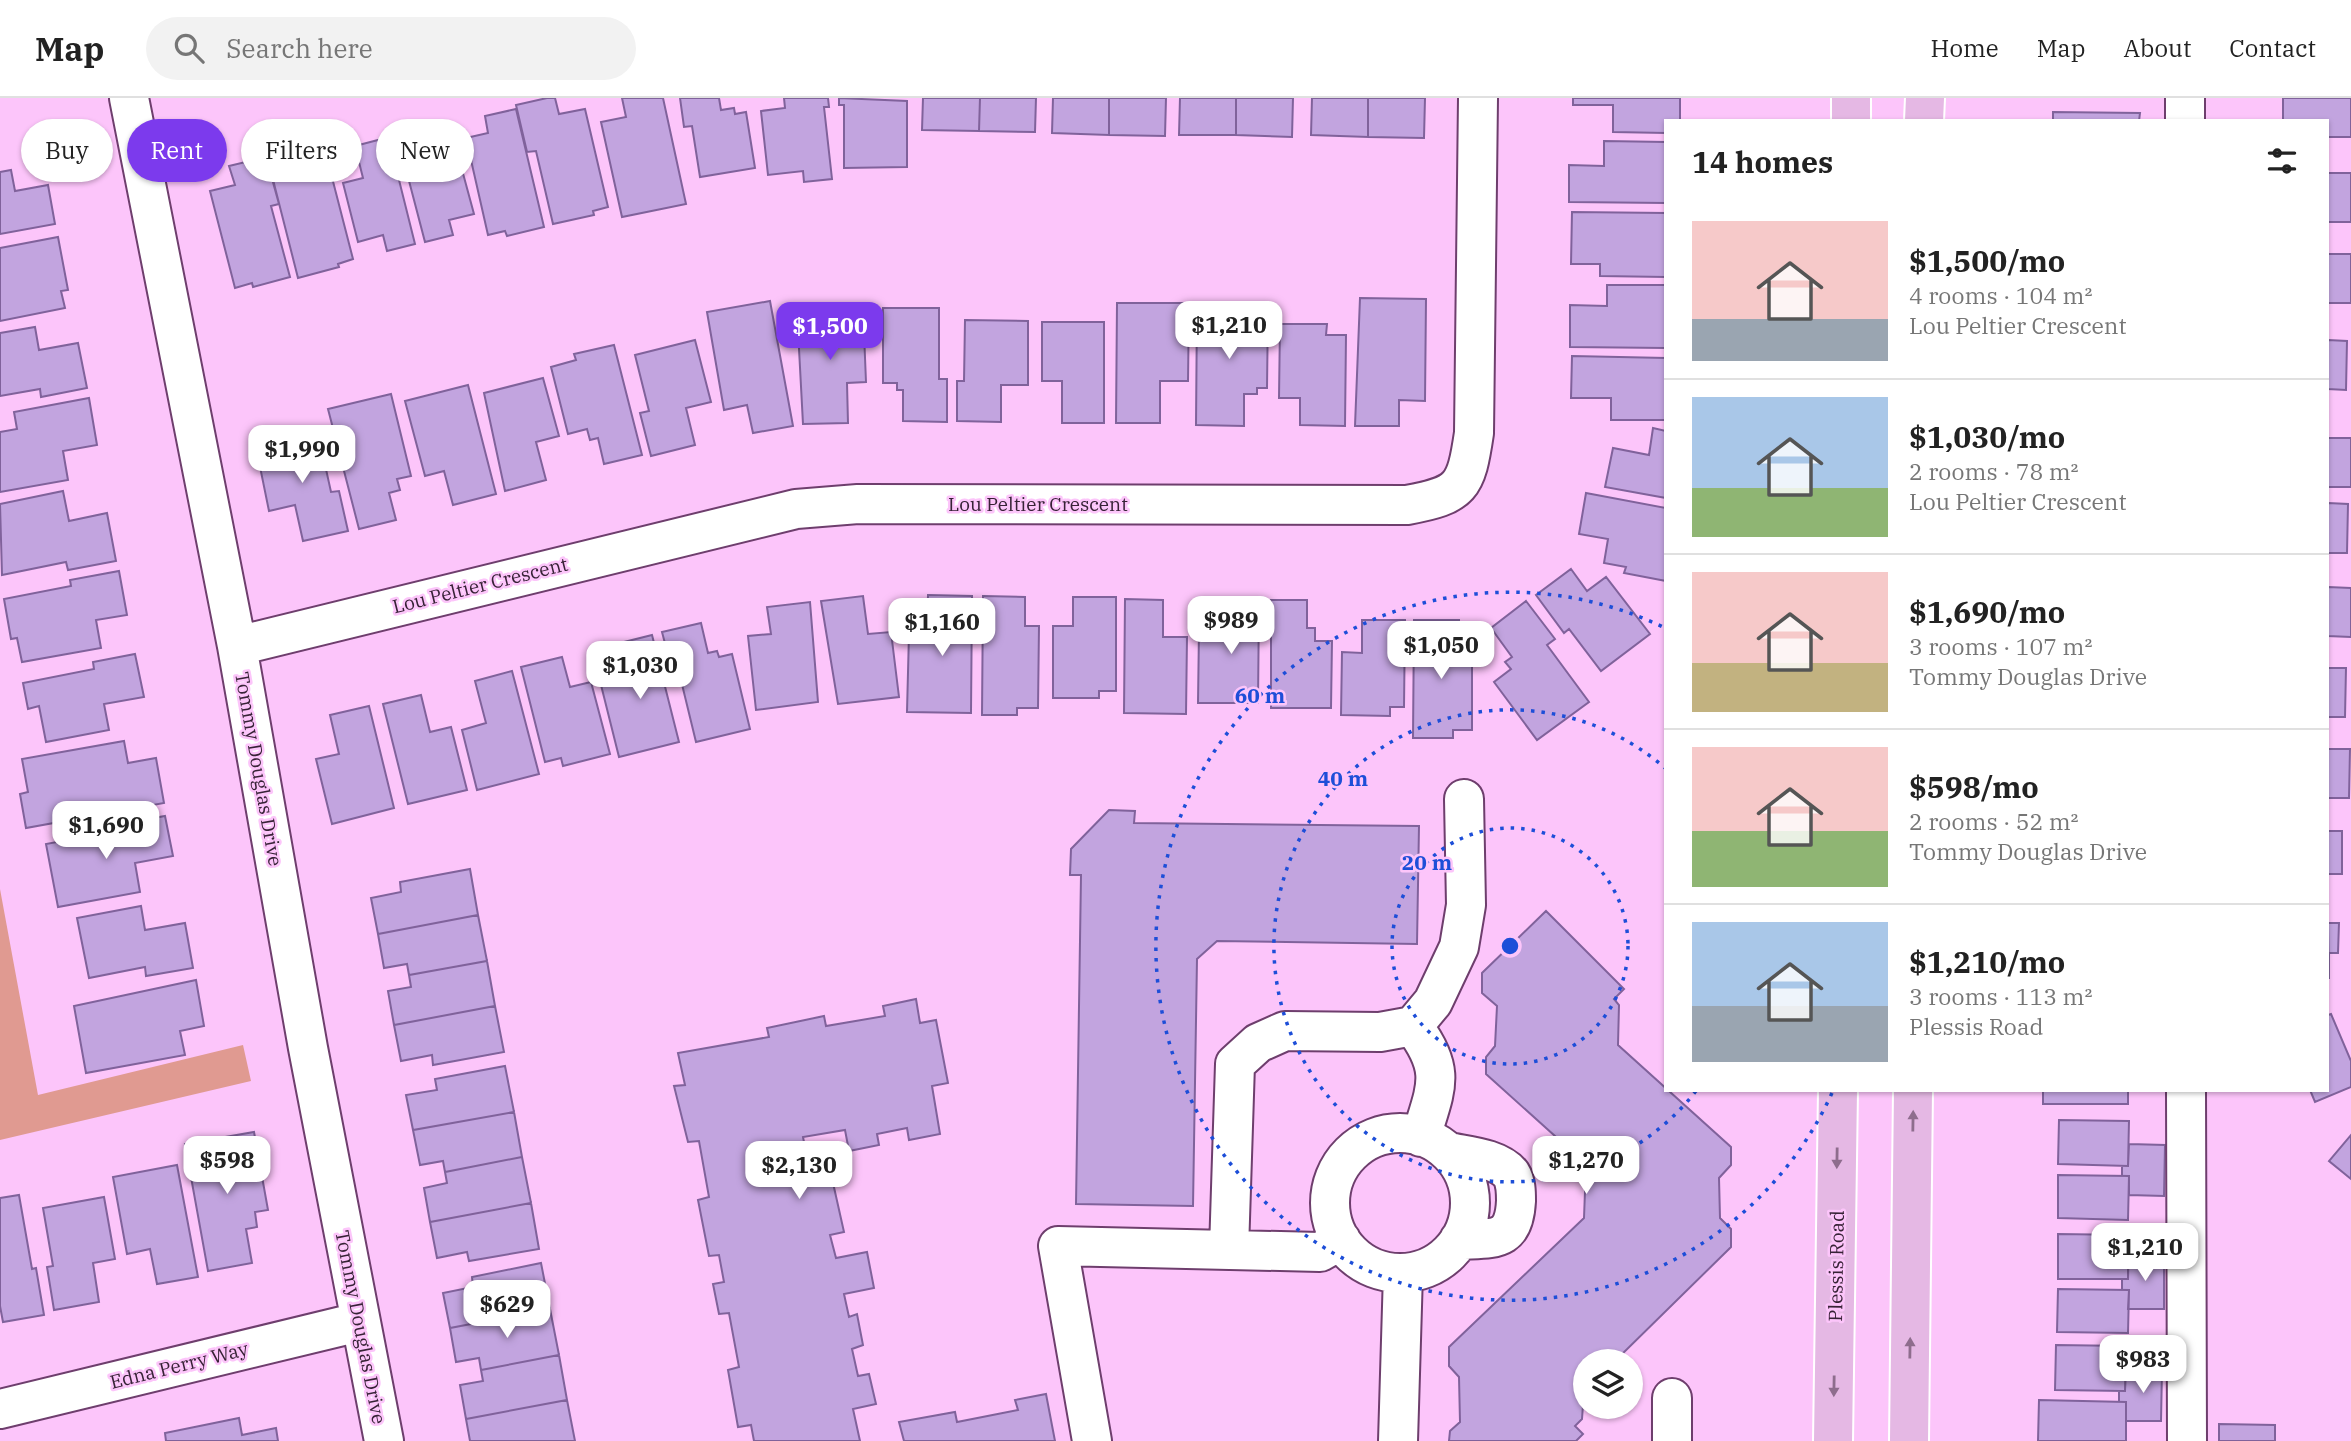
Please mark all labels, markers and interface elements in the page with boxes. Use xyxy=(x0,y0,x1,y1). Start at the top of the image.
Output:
search box xyxy=(146,17,636,80)
text: Map xyxy=(35,27,104,70)
icon: search xyxy=(170,29,208,67)
text: Search here xyxy=(226,31,373,65)
text: Home xyxy=(1931,32,1999,64)
text: Map xyxy=(2037,32,2085,64)
text: About xyxy=(2123,32,2191,64)
text: Contact xyxy=(2229,32,2316,64)
chip: Buy xyxy=(21,119,113,182)
chip: Rent xyxy=(127,119,227,182)
chip: Filters xyxy=(241,119,362,182)
chip: New xyxy=(376,119,474,182)
text: 14 homes xyxy=(1692,142,1833,181)
icon: filters xyxy=(2263,142,2301,180)
text: $1,500/mo xyxy=(1909,241,2065,280)
icon: home xyxy=(1748,249,1832,333)
text: 4 rooms · 104 m² xyxy=(1909,280,2092,310)
pin: $1,500 xyxy=(773,302,887,362)
pin: $1,210 xyxy=(1172,302,1286,361)
text: $1,210 xyxy=(1191,309,1267,339)
text: $1,500 xyxy=(792,310,868,340)
text: Lou Peltier Crescent xyxy=(1909,310,2127,340)
text: $1,030/mo xyxy=(1909,417,2065,456)
icon: home xyxy=(1748,425,1832,509)
pin: $1,990 xyxy=(245,426,359,485)
text: $1,990 xyxy=(264,433,340,463)
text: 2 rooms · 78 m² xyxy=(1909,456,2079,486)
text: Lou Peltier Crescent xyxy=(1909,486,2127,516)
street label: Lou Peltier Crescent xyxy=(948,492,1128,516)
street label: Lou Peltier Crescent xyxy=(390,552,570,618)
text: $1,690/mo xyxy=(1909,592,2065,631)
pin: $989 xyxy=(1190,596,1272,656)
pin: $1,160 xyxy=(885,598,999,658)
icon: home xyxy=(1748,600,1832,684)
text: $989 xyxy=(1203,604,1259,634)
text: $1,160 xyxy=(904,606,980,636)
pin: $1,050 xyxy=(1384,622,1498,681)
text: $1,050 xyxy=(1403,629,1479,659)
text: 3 rooms · 107 m² xyxy=(1909,631,2092,661)
pin: $1,030 xyxy=(583,642,697,701)
text: $1,030 xyxy=(602,649,678,679)
text: Tommy Douglas Drive xyxy=(1909,661,2147,691)
street label: Tommy Douglas Drive xyxy=(230,670,288,868)
text: 60 m xyxy=(1235,681,1285,709)
text: 40 m xyxy=(1318,764,1368,792)
text: $598/mo xyxy=(1909,767,2039,806)
icon: home xyxy=(1748,775,1832,859)
pin: $1,690 xyxy=(49,802,163,861)
text: 2 rooms · 52 m² xyxy=(1909,806,2079,836)
text: $1,690 xyxy=(68,809,144,839)
text: Tommy Douglas Drive xyxy=(1909,836,2147,866)
text: 20 m xyxy=(1402,848,1452,876)
centre of rings xyxy=(1498,934,1522,958)
text: $1,210/mo xyxy=(1909,942,2065,981)
icon: home xyxy=(1748,950,1832,1034)
text: 3 rooms · 113 m² xyxy=(1909,981,2092,1011)
text: Plessis Road xyxy=(1909,1011,2044,1041)
one-way arrow xyxy=(1907,1110,1919,1132)
pin: $598 xyxy=(186,1136,268,1196)
pin: $1,270 xyxy=(1529,1136,1643,1196)
pin: $2,130 xyxy=(742,1142,856,1201)
text: $598 xyxy=(199,1144,255,1174)
text: $1,270 xyxy=(1548,1144,1624,1174)
one-way arrow xyxy=(1831,1148,1843,1170)
text: $2,130 xyxy=(761,1149,837,1179)
street label: Plessis Road xyxy=(1823,1210,1849,1322)
pin: $1,210 xyxy=(2088,1224,2202,1283)
street label: Tommy Douglas Drive xyxy=(330,1228,392,1426)
text: $1,210 xyxy=(2107,1231,2183,1261)
pin: $629 xyxy=(466,1280,548,1340)
text: $629 xyxy=(479,1288,535,1318)
street label: Edna Perry Way xyxy=(107,1336,251,1394)
pin: $983 xyxy=(2102,1336,2184,1395)
one-way arrow xyxy=(1905,1337,1916,1359)
text: $983 xyxy=(2115,1343,2171,1373)
map controls xyxy=(1573,1349,1643,1419)
button: layers xyxy=(1573,1349,1643,1419)
one-way arrow xyxy=(1828,1375,1840,1397)

